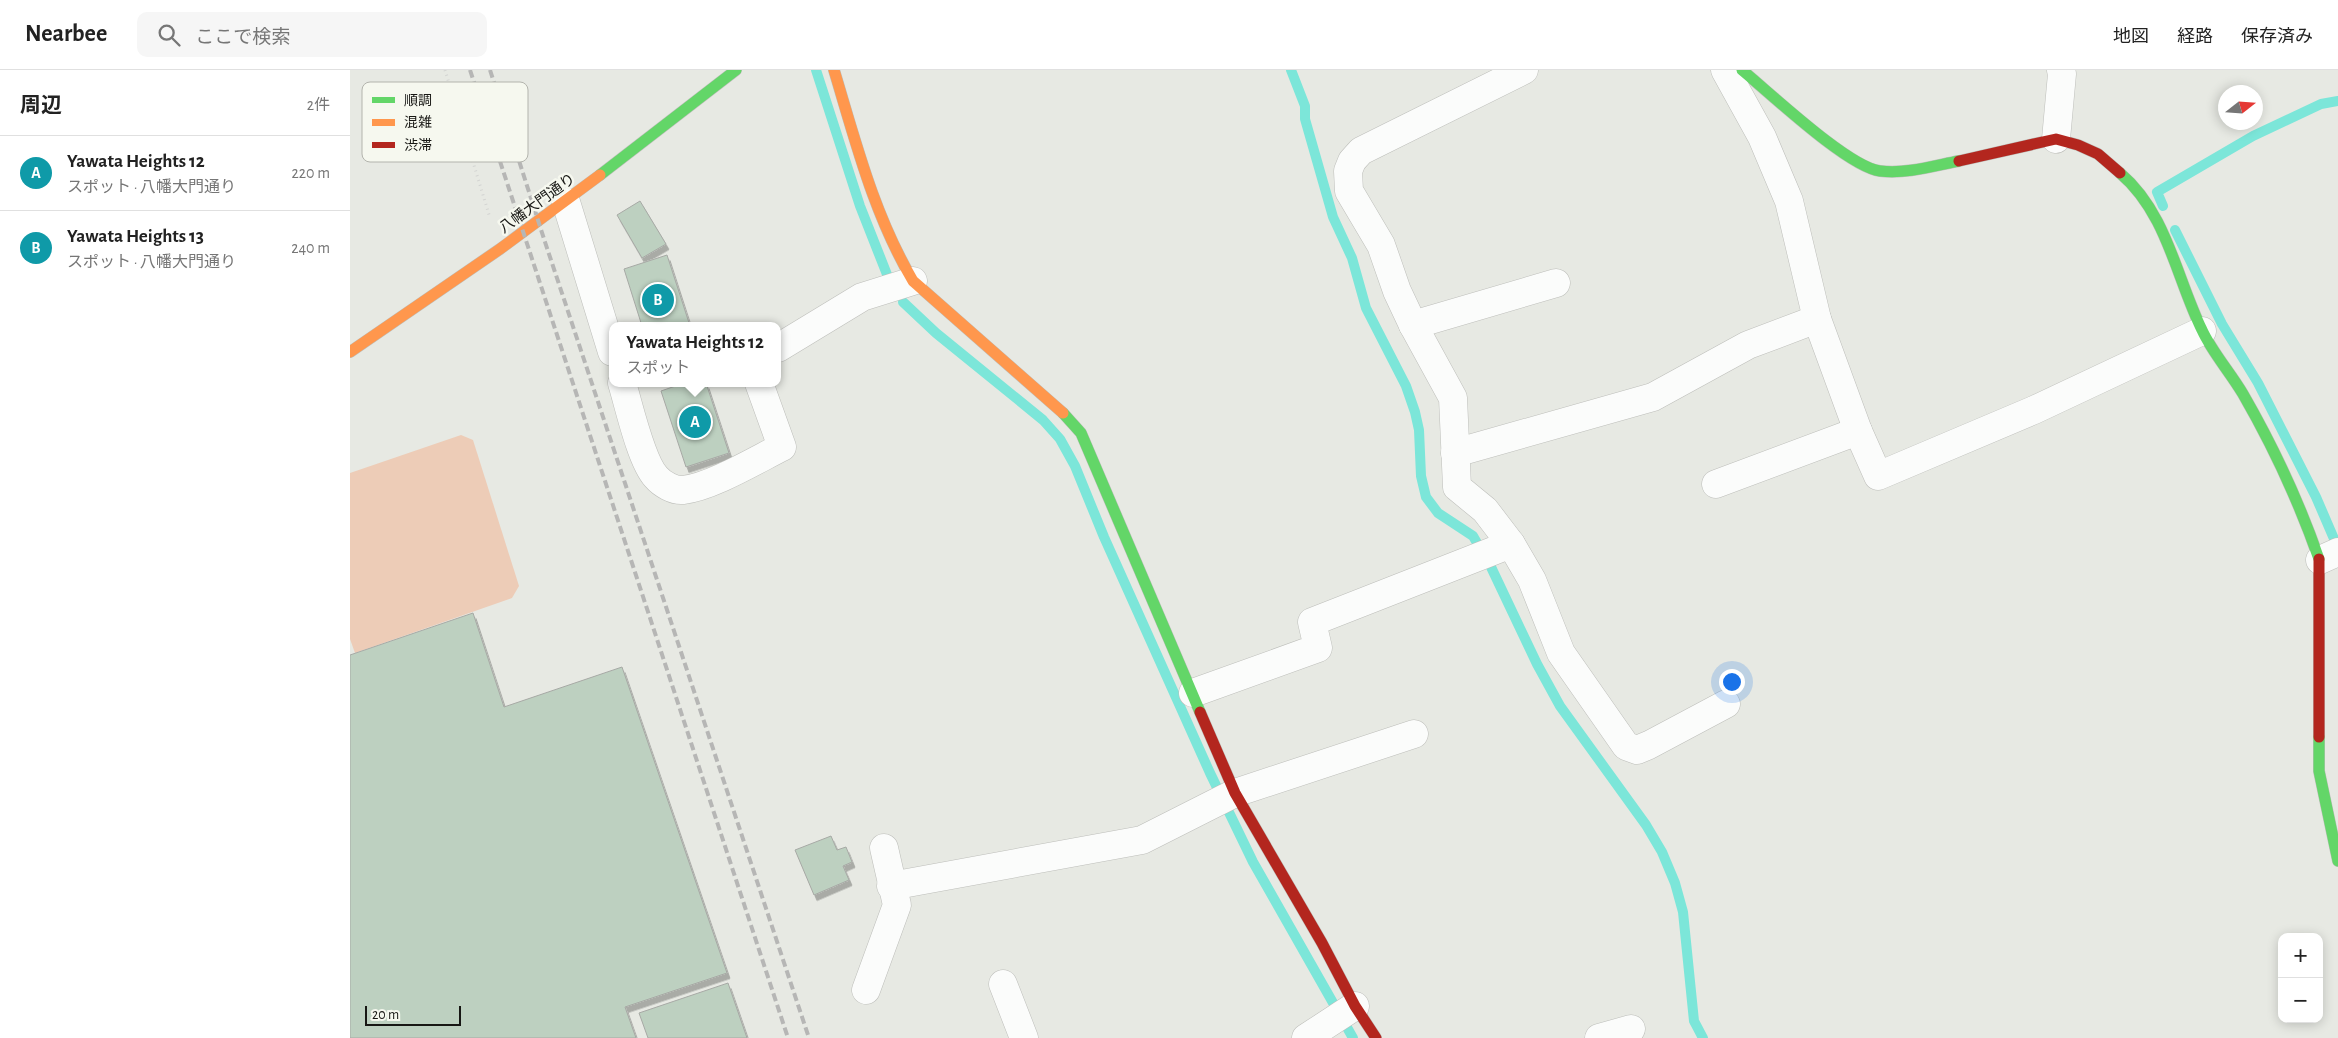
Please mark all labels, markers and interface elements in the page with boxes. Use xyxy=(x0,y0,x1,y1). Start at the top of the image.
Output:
search box xyxy=(137,12,487,57)
icon: search xyxy=(155,21,183,49)
text: Nearbee xyxy=(25,22,107,46)
text: ここで検索 xyxy=(195,28,290,47)
text: 地図 xyxy=(2113,28,2149,46)
text: 経路 xyxy=(2177,28,2213,46)
text: 保存済み xyxy=(2241,28,2313,46)
legend xyxy=(362,82,528,162)
north arrow xyxy=(2218,85,2263,130)
text: 順調 xyxy=(404,94,432,108)
text: 周辺 xyxy=(20,95,62,116)
text: 2件 xyxy=(307,97,330,113)
text: 混雑 xyxy=(404,114,432,130)
text: 渋滞 xyxy=(404,138,432,153)
text: Yawata Heights 12 xyxy=(67,152,205,171)
text: A xyxy=(31,165,41,181)
text: 220 m xyxy=(292,165,330,181)
street label: 八幡大門通り xyxy=(496,170,578,236)
text: スポット · 八幡大門通り xyxy=(67,179,236,195)
text: Yawata Heights 13 xyxy=(67,227,204,246)
text: B xyxy=(31,240,41,256)
text: 240 m xyxy=(291,240,330,256)
text: スポット · 八幡大門通り xyxy=(67,254,236,270)
pin: B xyxy=(642,281,674,319)
popup xyxy=(609,322,781,387)
text: Yawata Heights 12 xyxy=(626,333,764,352)
text: スポット xyxy=(626,360,690,376)
pin: A xyxy=(679,403,711,441)
your location xyxy=(1719,669,1745,695)
map controls xyxy=(2278,933,2323,1023)
button: + xyxy=(2278,933,2323,978)
button: − xyxy=(2278,978,2323,1023)
scale bar xyxy=(365,1003,461,1026)
text: 20 m xyxy=(372,1008,399,1022)

